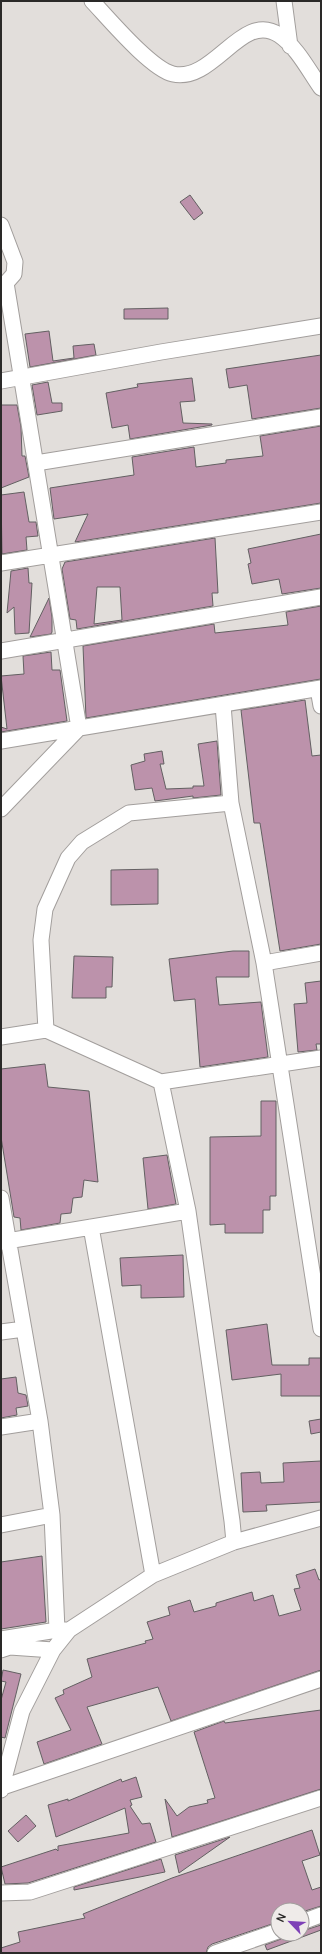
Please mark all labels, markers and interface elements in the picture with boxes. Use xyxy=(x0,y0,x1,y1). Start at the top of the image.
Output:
north arrow xyxy=(270,1902,310,1942)
text: N xyxy=(272,1911,289,1924)

